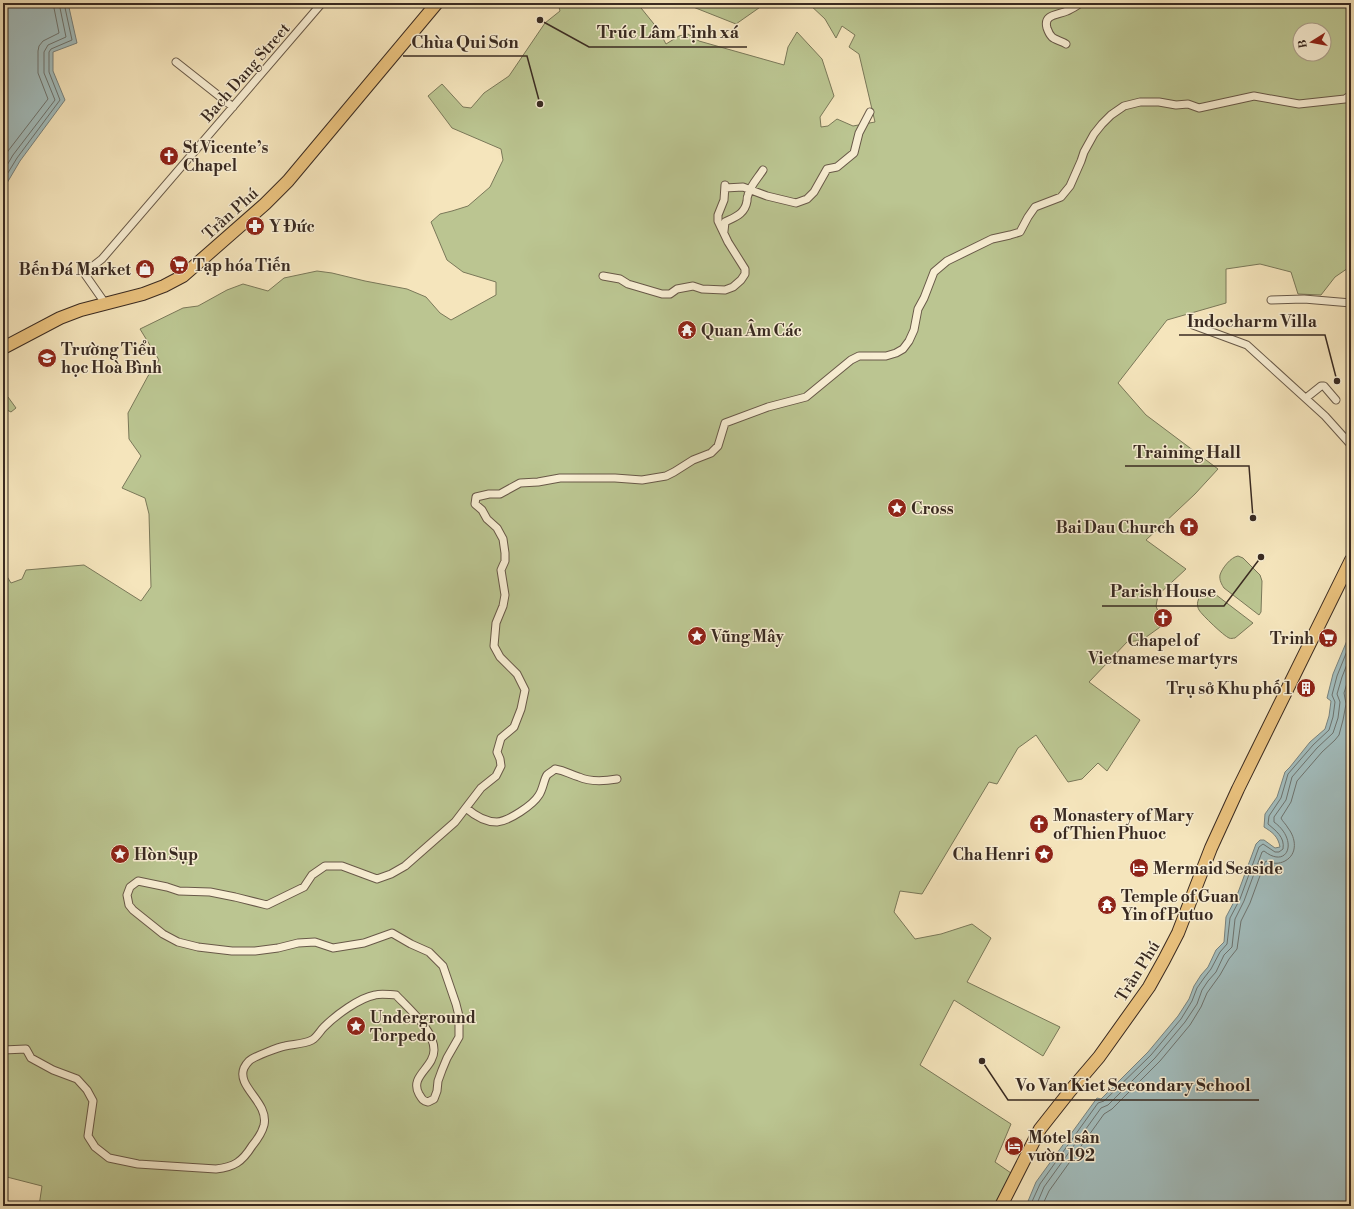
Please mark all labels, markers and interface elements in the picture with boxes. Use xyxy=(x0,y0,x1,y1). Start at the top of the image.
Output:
callout: Trúc Lâm Tịnh xá xyxy=(589,18,747,47)
street label: Bach Dang Street xyxy=(196,19,295,127)
text: Trúc Lâm Tịnh xá xyxy=(597,22,740,44)
north arrow xyxy=(1292,22,1332,62)
callout: Chùa Qui Sơn xyxy=(403,27,527,56)
text: Chùa Qui Sơn xyxy=(411,32,519,54)
text: B xyxy=(1296,38,1311,49)
place label: St Vicente’s Chapel xyxy=(183,138,269,176)
church icon: St Vicente’s Chapel xyxy=(158,145,180,167)
street label: Trần Phú xyxy=(199,184,263,244)
pharmacy icon: Y Đức xyxy=(244,215,266,237)
place label: Y Đức xyxy=(269,217,315,237)
supermarket icon: Tạp hóa Tiến xyxy=(168,254,190,276)
place label: Tạp hóa Tiến xyxy=(193,256,291,276)
shop icon: Bến Đá Market xyxy=(134,258,156,280)
place label: Bến Đá Market xyxy=(19,260,131,280)
callout: Indocharm Villa xyxy=(1179,306,1325,335)
text: Indocharm Villa xyxy=(1187,311,1318,333)
temple icon: Quan Âm Các xyxy=(676,319,698,341)
place label: Quan Âm Các xyxy=(701,319,802,341)
place label: Trường Tiểu học Hoà Bình xyxy=(61,340,162,378)
school or university icon: Trường Tiểu học Hoà Bình xyxy=(36,347,58,369)
callout: Training Hall xyxy=(1125,437,1249,466)
text: Training Hall xyxy=(1133,442,1241,464)
place icon: Cross xyxy=(886,497,908,519)
place label: Cross xyxy=(911,499,954,519)
church icon: Bai Dau Church xyxy=(1178,516,1200,538)
place label: Bai Dau Church xyxy=(1056,518,1175,538)
callout: Parish House xyxy=(1102,577,1224,606)
text: Parish House xyxy=(1110,581,1216,603)
church icon: Chapel of Vietnamese martyrs xyxy=(1152,607,1174,629)
place icon: Vũng Mây xyxy=(686,625,708,647)
place label: Vũng Mây xyxy=(710,627,785,647)
supermarket icon: Trinh xyxy=(1317,627,1339,649)
place label: Trinh xyxy=(1270,629,1314,649)
place label: Chapel of Vietnamese martyrs xyxy=(1087,631,1238,669)
building icon: Trụ sở Khu phố 1 xyxy=(1295,677,1317,699)
place label: Trụ sở Khu phố 1 xyxy=(1167,679,1292,699)
place label: Monastery of Mary of Thien Phuoc xyxy=(1053,806,1195,844)
church icon: Monastery of Mary of Thien Phuoc xyxy=(1028,813,1050,835)
place icon: Hòn Sụp xyxy=(109,843,131,865)
place icon: Cha Henri xyxy=(1033,843,1055,865)
place label: Hòn Sụp xyxy=(134,845,198,865)
place label: Cha Henri xyxy=(952,845,1030,865)
hotel icon: Mermaid Seaside xyxy=(1128,857,1150,879)
place label: Mermaid Seaside xyxy=(1153,859,1283,879)
place label: Temple of Guan Yin of Putuo xyxy=(1121,887,1239,925)
temple icon: Temple of Guan Yin of Putuo xyxy=(1096,894,1118,916)
street label: Trần Phú xyxy=(1111,937,1164,1006)
place label: Underground Torpedo xyxy=(370,1008,476,1046)
place icon: Underground Torpedo xyxy=(345,1015,367,1037)
callout: Vo Van Kiet Secondary School xyxy=(1008,1071,1259,1100)
text: Vo Van Kiet Secondary School xyxy=(1014,1075,1251,1097)
place label: Motel sân vườn 192 xyxy=(1027,1128,1100,1166)
hotel icon: Motel sân vườn 192 xyxy=(1003,1135,1025,1157)

